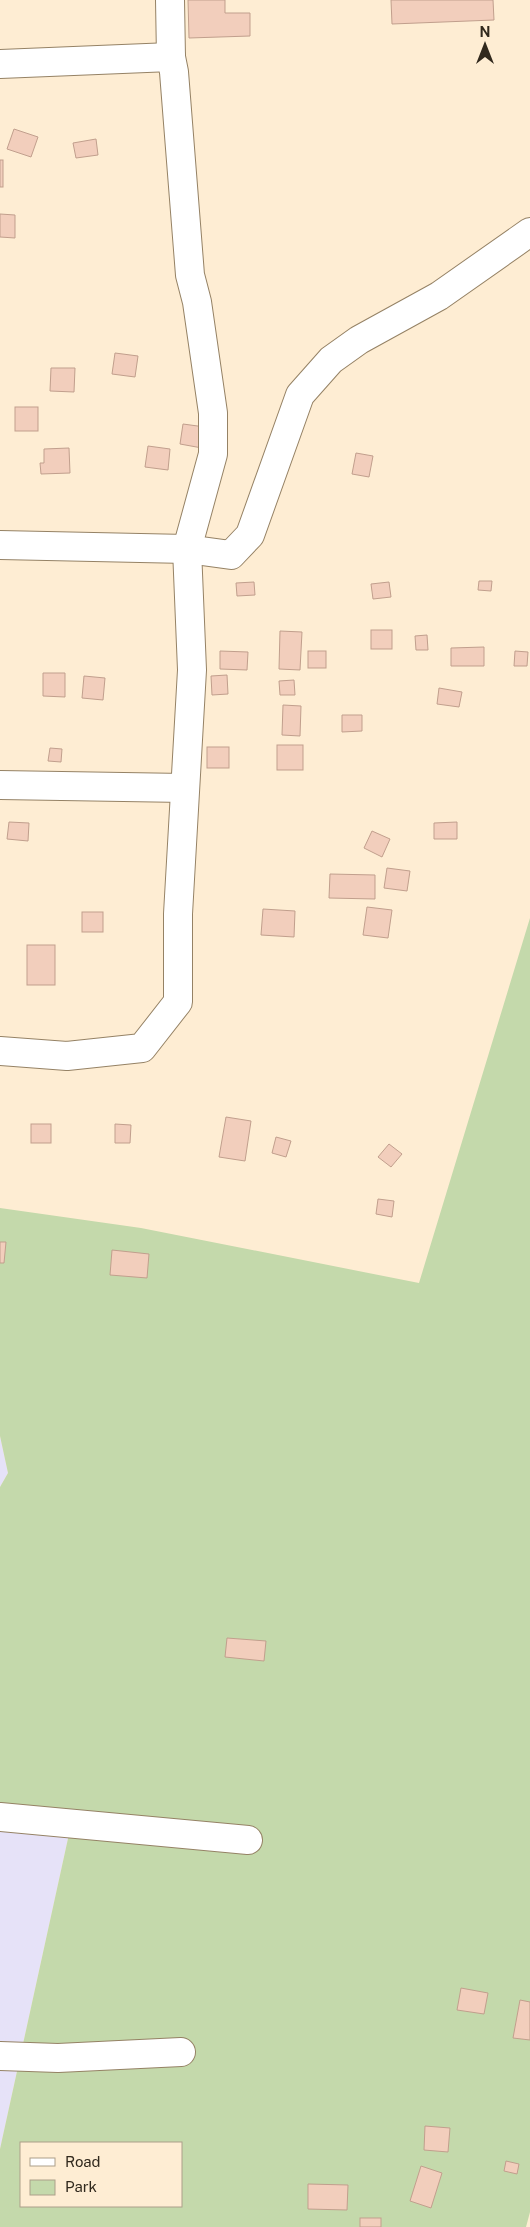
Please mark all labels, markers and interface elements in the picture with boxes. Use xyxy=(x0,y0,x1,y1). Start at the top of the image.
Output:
north arrow xyxy=(460,20,510,70)
text: N xyxy=(480,24,490,40)
legend xyxy=(20,2142,182,2207)
text: Road xyxy=(65,2153,101,2170)
text: Park xyxy=(65,2178,97,2195)

